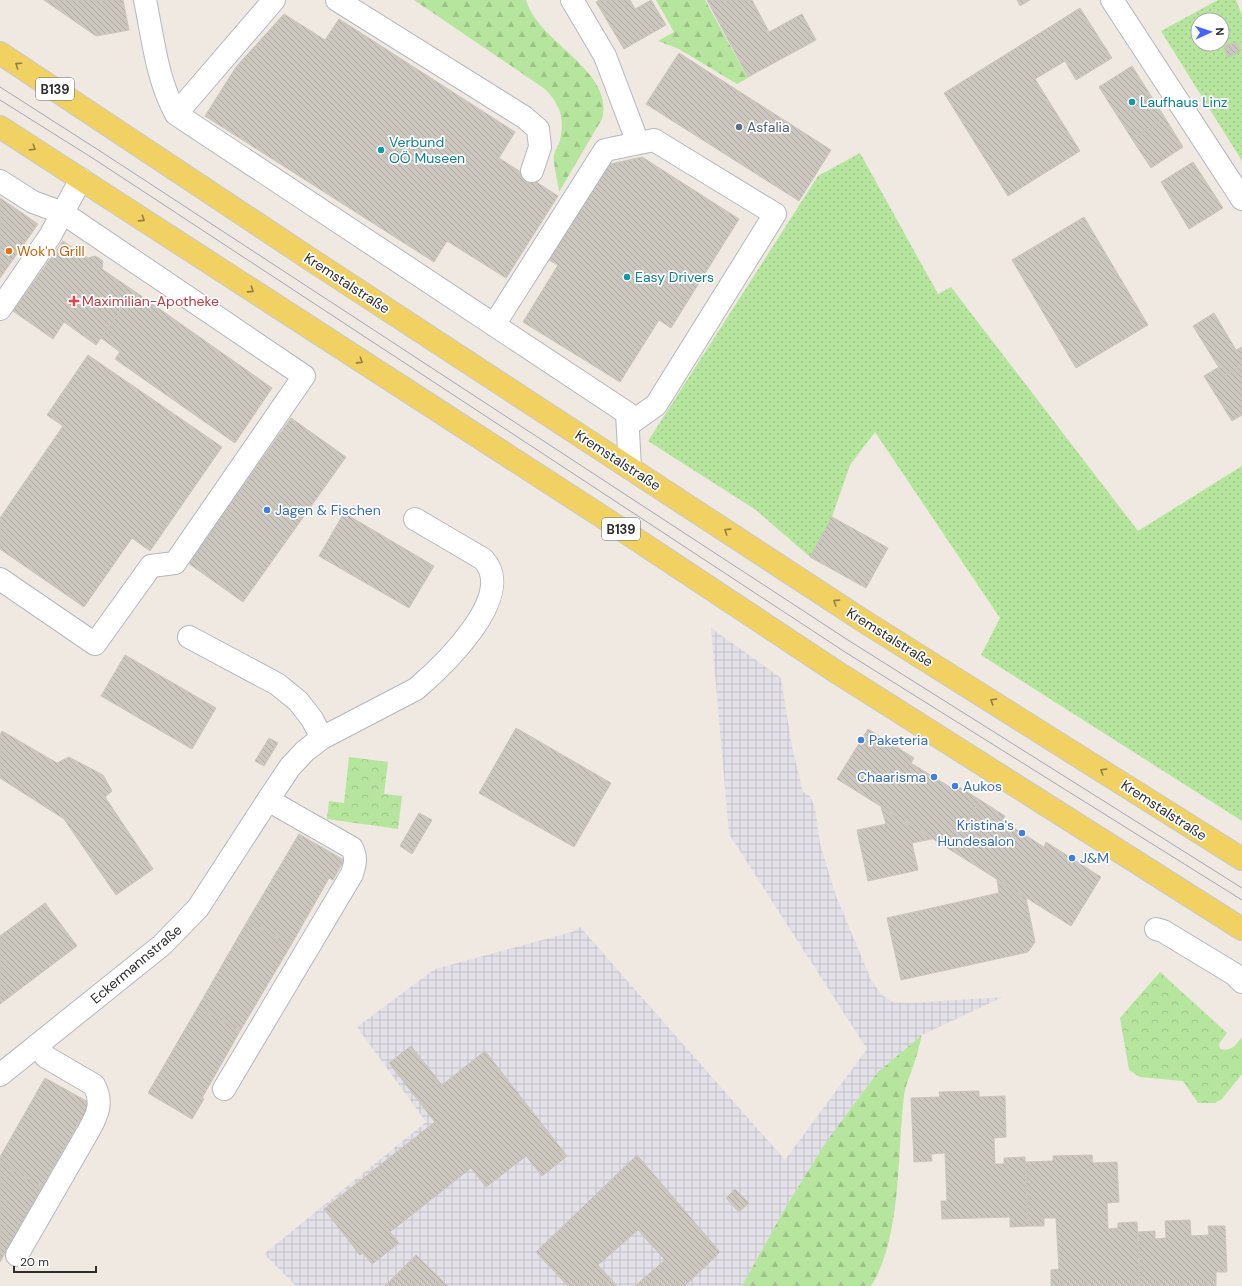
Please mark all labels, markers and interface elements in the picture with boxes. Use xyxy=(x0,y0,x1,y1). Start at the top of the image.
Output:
north arrow xyxy=(1190,12,1230,52)
text: N xyxy=(1213,27,1227,36)
one-way arrow xyxy=(15,62,22,70)
road number: B139 xyxy=(36,78,74,100)
place label: Laufhaus Linz xyxy=(1140,93,1227,111)
marker: Laufhaus Linz xyxy=(1127,97,1137,107)
place label: Asfalia xyxy=(747,118,790,136)
marker: Asfalia xyxy=(734,122,744,132)
place label: Verbund OÖ Museen xyxy=(389,133,465,167)
one-way arrow xyxy=(29,143,36,151)
marker: Verbund OÖ Museen xyxy=(376,145,386,155)
one-way arrow xyxy=(138,214,145,221)
place label: Wok'n Grill xyxy=(17,242,85,260)
marker: Wok'n Grill xyxy=(4,246,14,256)
street label: Kremstalstraße xyxy=(301,249,393,317)
place label: Easy Drivers xyxy=(635,268,714,286)
marker: Easy Drivers xyxy=(622,272,632,282)
one-way arrow xyxy=(247,285,254,293)
place label: Maximilian-Apotheke xyxy=(82,292,219,310)
marker: Maximilian-Apotheke xyxy=(69,296,79,306)
one-way arrow xyxy=(356,356,363,363)
street label: Kremstalstraße xyxy=(572,426,664,494)
place label: Jagen & Fischen xyxy=(275,501,381,519)
marker: Jagen & Fischen xyxy=(262,505,272,515)
road number: B139 xyxy=(602,518,640,540)
one-way arrow xyxy=(724,528,731,536)
one-way arrow xyxy=(833,600,840,607)
street label: Kremstalstraße xyxy=(843,603,937,671)
one-way arrow xyxy=(990,699,997,706)
place label: Paketeria xyxy=(869,731,928,749)
marker: Paketeria xyxy=(856,735,866,745)
place label: Chaarisma xyxy=(857,768,926,786)
one-way arrow xyxy=(1100,768,1107,775)
marker: Chaarisma xyxy=(929,772,939,782)
street label: Kremstalstraße xyxy=(1118,776,1210,844)
place label: Aukos xyxy=(963,777,1002,795)
marker: Aukos xyxy=(950,781,960,791)
place label: Kristina's Hundesalon xyxy=(938,816,1014,850)
marker: Kristina's Hundesalon xyxy=(1017,828,1027,838)
place label: J&M xyxy=(1080,849,1109,867)
marker: J&M xyxy=(1067,853,1077,863)
street label: Eckermannstraße xyxy=(87,921,185,1007)
scale bar xyxy=(14,1248,96,1274)
text: 20 m xyxy=(20,1254,49,1270)

